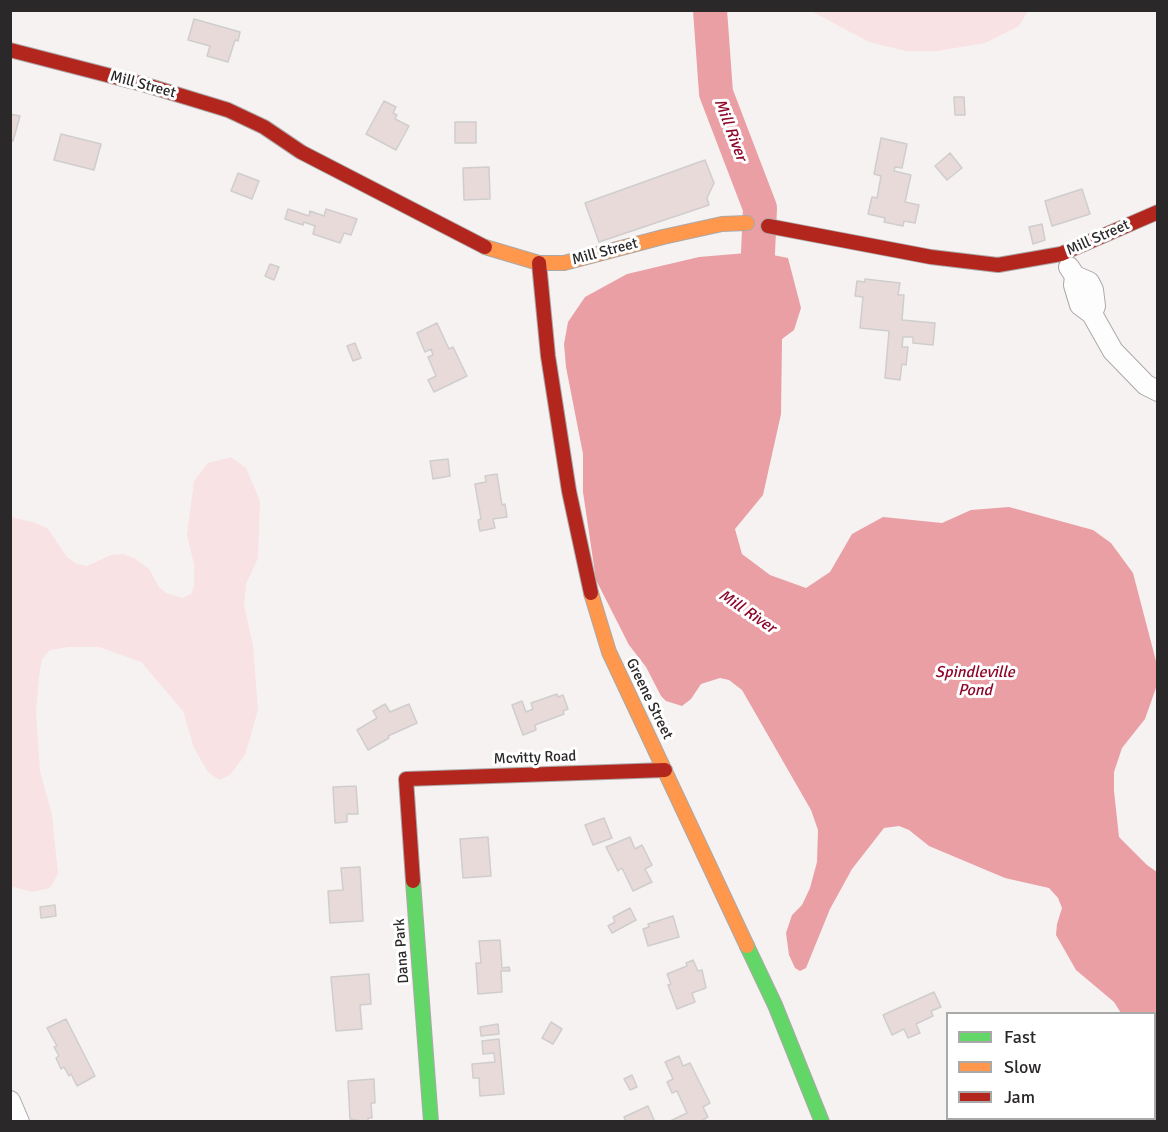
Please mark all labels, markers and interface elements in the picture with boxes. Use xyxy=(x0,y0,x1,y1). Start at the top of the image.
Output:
street label: Mill Street xyxy=(108,68,178,102)
water label: Mill River xyxy=(709,96,751,164)
street label: Mill Street xyxy=(1064,216,1132,260)
street label: Mill Street xyxy=(570,235,640,269)
water label: Mill River xyxy=(715,586,779,638)
street label: Greene Street xyxy=(622,656,676,742)
water label: Spindleville Pond xyxy=(935,663,1015,701)
street label: Mcvitty Road xyxy=(493,748,577,768)
street label: Dana Park xyxy=(391,918,413,984)
legend xyxy=(946,1012,1156,1120)
text: Fast xyxy=(1004,1026,1036,1048)
text: Slow xyxy=(1004,1056,1041,1078)
text: Jam xyxy=(1004,1086,1035,1108)

